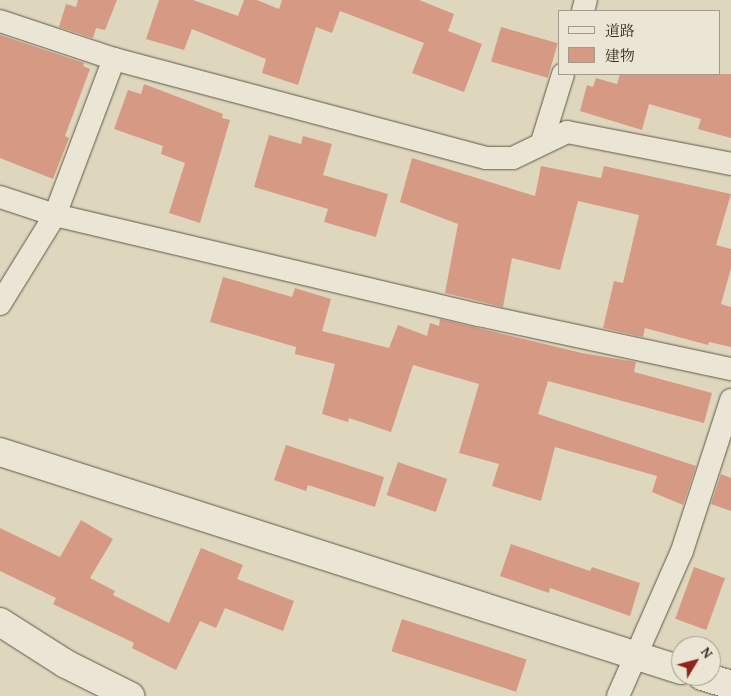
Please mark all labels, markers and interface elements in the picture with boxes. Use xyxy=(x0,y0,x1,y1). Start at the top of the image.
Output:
legend xyxy=(558,10,721,75)
text: 道路 xyxy=(605,20,635,41)
text: 建物 xyxy=(605,45,635,66)
north arrow xyxy=(671,636,721,686)
text: N xyxy=(696,643,718,662)

